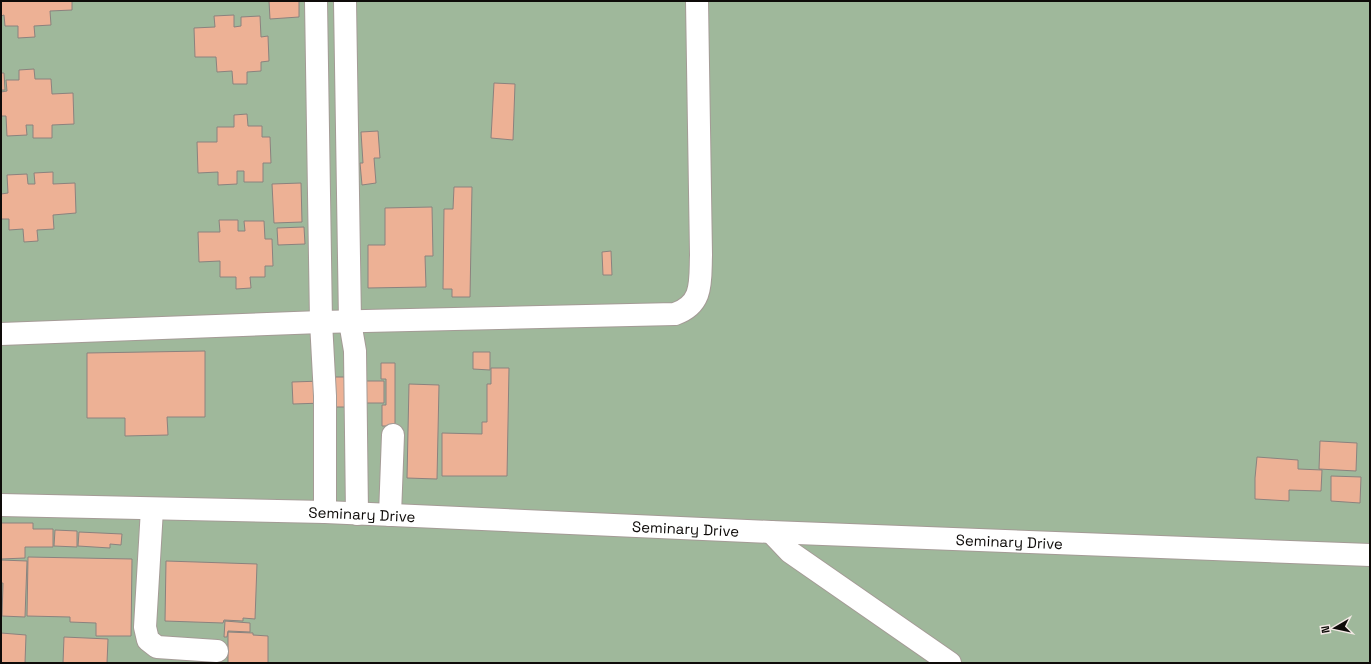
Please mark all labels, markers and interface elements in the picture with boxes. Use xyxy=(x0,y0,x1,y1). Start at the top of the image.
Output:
street label: Seminary Drive xyxy=(308,502,416,526)
street label: Seminary Drive xyxy=(632,516,740,540)
street label: Seminary Drive xyxy=(955,530,1063,553)
north arrow xyxy=(1315,608,1355,648)
text: N xyxy=(1318,625,1333,634)

